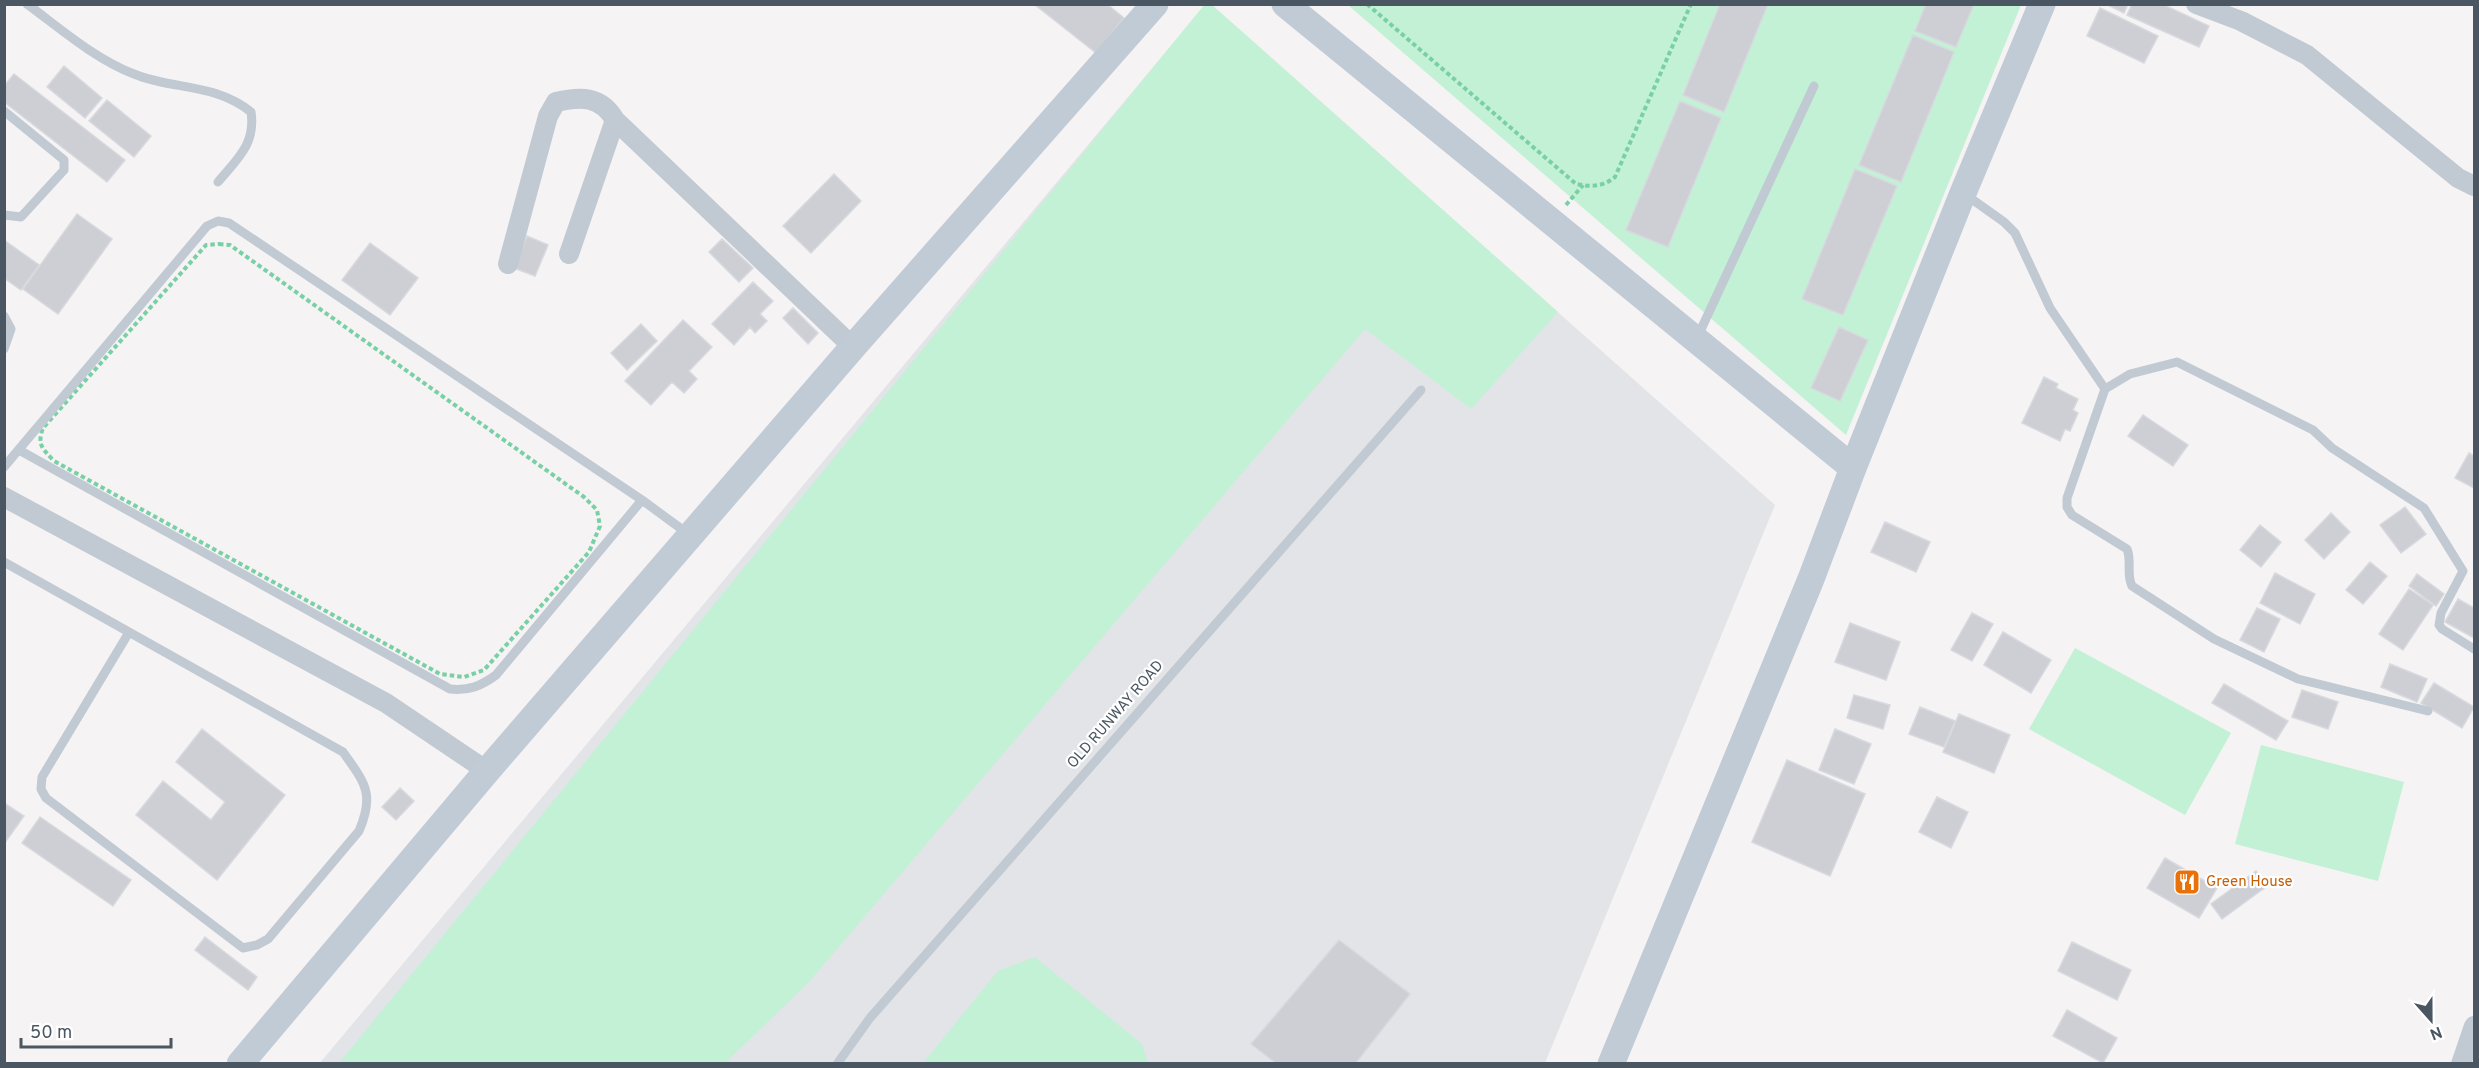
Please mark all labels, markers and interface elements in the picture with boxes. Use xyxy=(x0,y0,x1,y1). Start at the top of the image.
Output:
street label: OLD RUNWAY ROAD xyxy=(1064,657,1168,773)
restaurant icon: Green House xyxy=(2172,867,2202,897)
place label: Green House xyxy=(2206,873,2293,892)
north arrow xyxy=(2401,990,2461,1050)
scale bar xyxy=(21,1011,171,1049)
text: N xyxy=(2427,1021,2445,1044)
text: 50 m xyxy=(30,1022,72,1045)

